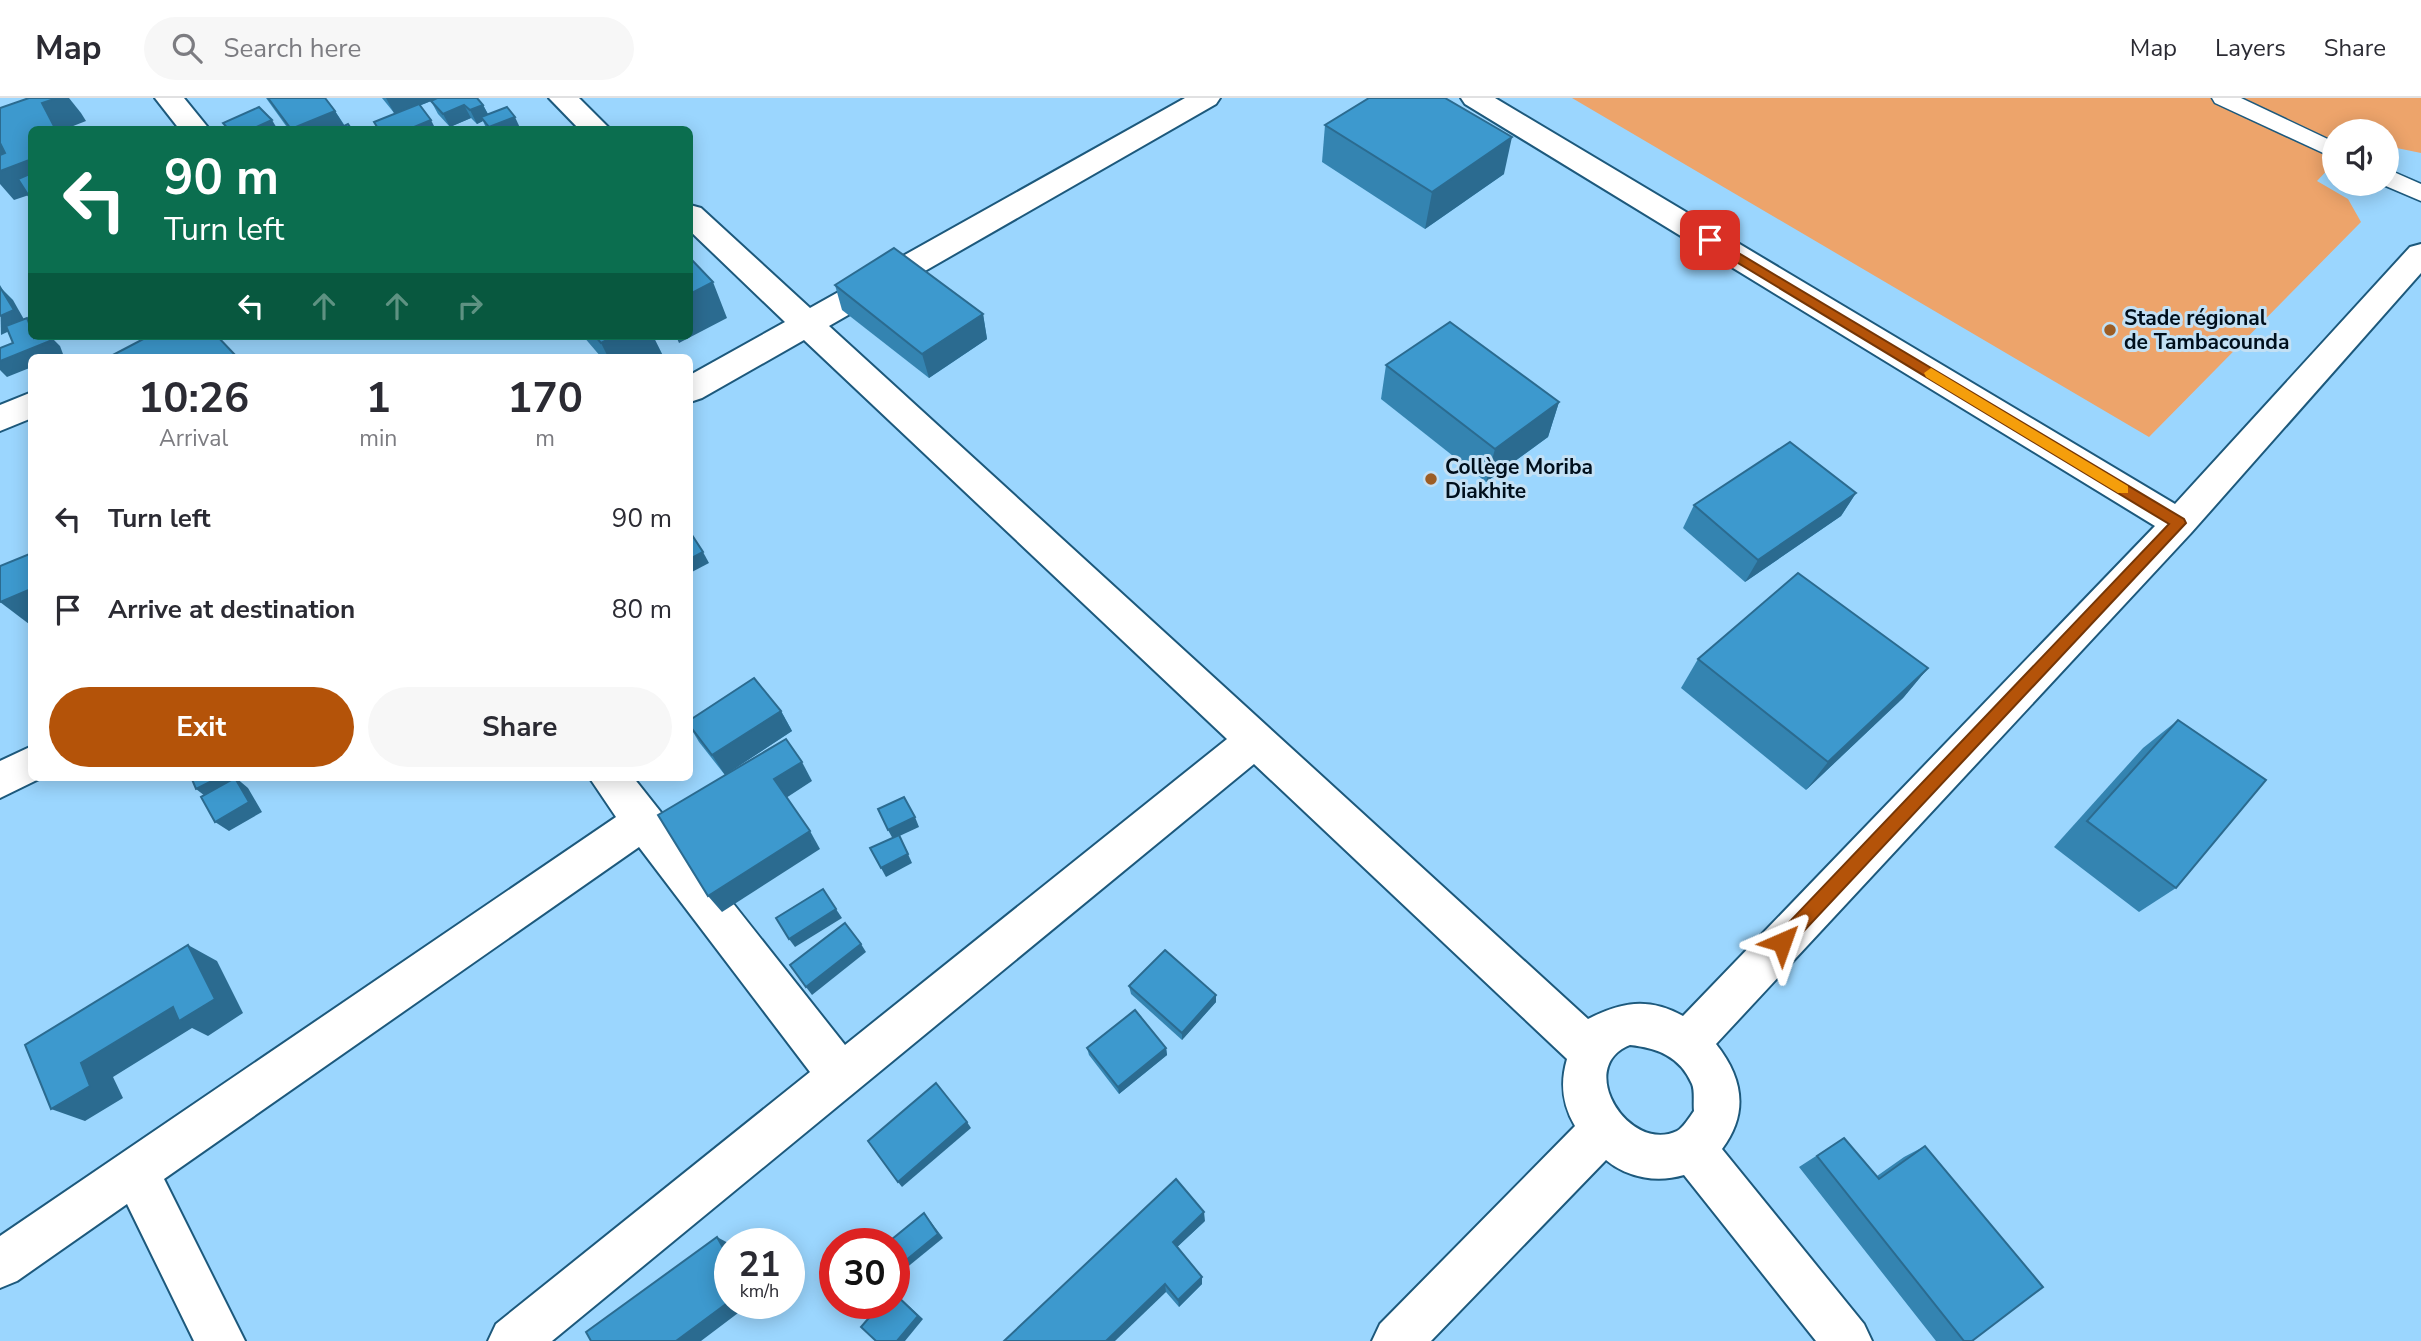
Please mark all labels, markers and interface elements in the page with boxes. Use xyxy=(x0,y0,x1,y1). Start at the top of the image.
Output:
search box xyxy=(144,17,634,80)
text: Map xyxy=(35,26,102,71)
icon: search xyxy=(168,29,206,67)
text: Search here xyxy=(224,31,361,66)
text: Map xyxy=(2130,32,2177,64)
text: Layers xyxy=(2215,32,2286,64)
text: Share xyxy=(2324,32,2386,64)
map controls xyxy=(2322,119,2399,196)
button: sound xyxy=(2322,119,2399,196)
text: 90 m xyxy=(164,144,279,211)
icon: left xyxy=(49,154,140,245)
text: Turn left xyxy=(164,208,284,251)
pin xyxy=(1680,210,1740,270)
icon: arrive xyxy=(1691,221,1729,259)
icon: left xyxy=(232,287,270,325)
icon: ahead xyxy=(305,287,343,325)
icon: ahead xyxy=(378,287,416,325)
icon: right xyxy=(451,287,489,325)
place label: Stade régional de Tambacounda xyxy=(2124,304,2289,356)
marker: Stade régional de Tambacounda xyxy=(2102,322,2118,338)
text: 10:26 xyxy=(138,370,249,427)
text: 1 xyxy=(366,370,391,427)
text: 170 xyxy=(507,370,583,427)
text: Arrival xyxy=(159,423,228,454)
text: min xyxy=(359,423,397,454)
text: m xyxy=(535,423,555,454)
place label: Collège Moriba Diakhite xyxy=(1445,453,1593,505)
marker: Collège Moriba Diakhite xyxy=(1423,471,1439,487)
icon: left xyxy=(49,500,87,538)
text: Turn left xyxy=(108,501,211,536)
text: 90 m xyxy=(612,501,672,536)
icon: arrive xyxy=(49,591,87,629)
text: Arrive at destination xyxy=(108,592,355,627)
text: 80 m xyxy=(612,592,672,627)
button: Exit xyxy=(49,687,354,767)
button: Share xyxy=(368,687,672,767)
position arrow xyxy=(1745,905,1819,979)
speed limit sign: 30 xyxy=(819,1228,910,1319)
text: 21 xyxy=(738,1241,781,1288)
text: km/h xyxy=(740,1279,779,1303)

